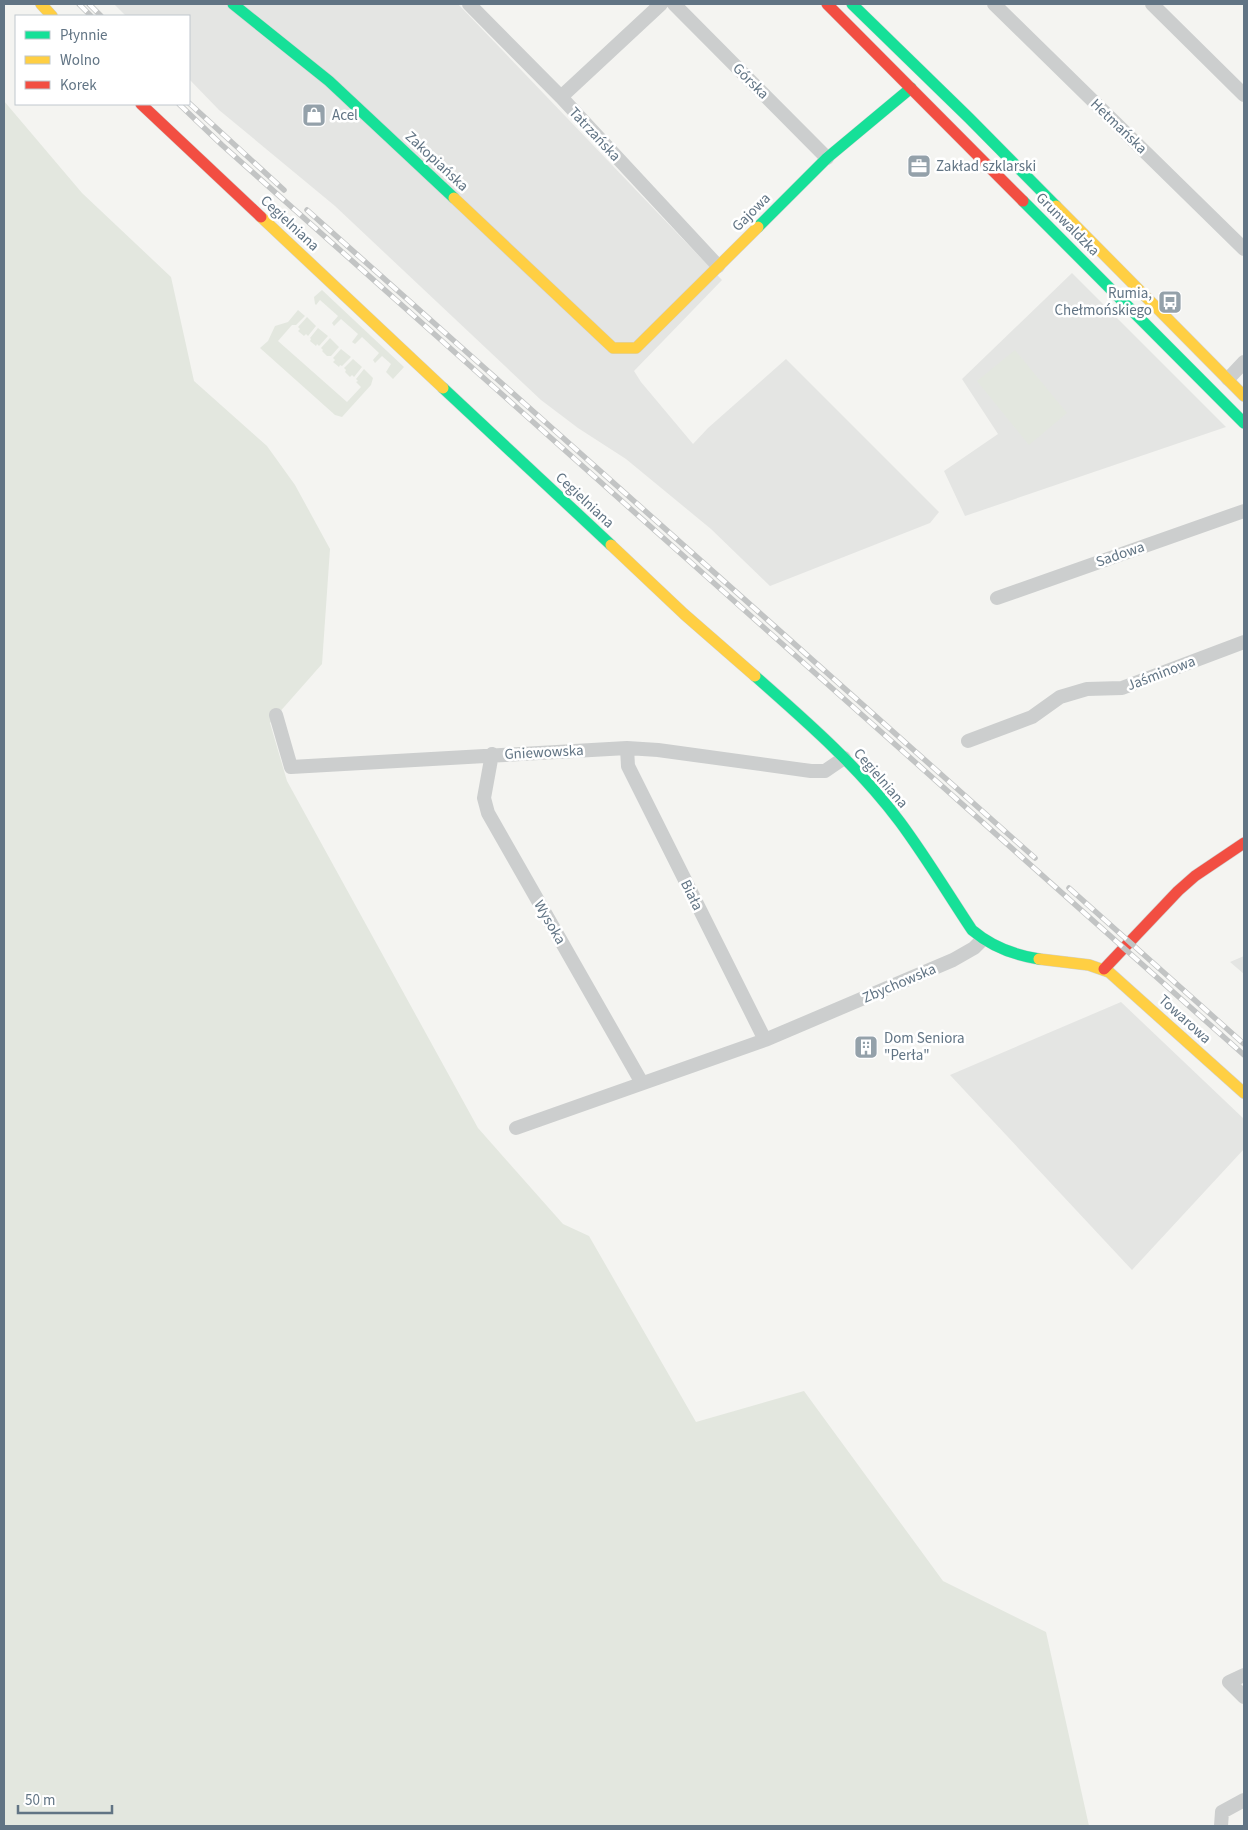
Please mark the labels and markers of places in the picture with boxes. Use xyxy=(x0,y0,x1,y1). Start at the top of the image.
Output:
shop icon: Acel xyxy=(301,102,327,128)
place label: Acel xyxy=(332,105,358,126)
office icon: Zakład szklarski xyxy=(906,153,932,179)
place label: Zakład szklarski xyxy=(936,156,1036,177)
place label: Rumia, Chełmońskiego xyxy=(1054,283,1152,321)
bus stop icon: Rumia, Chełmońskiego xyxy=(1157,289,1183,315)
place label: Dom Seniora "Perła" xyxy=(884,1028,965,1066)
building icon: Dom Seniora "Perła" xyxy=(853,1034,879,1060)

